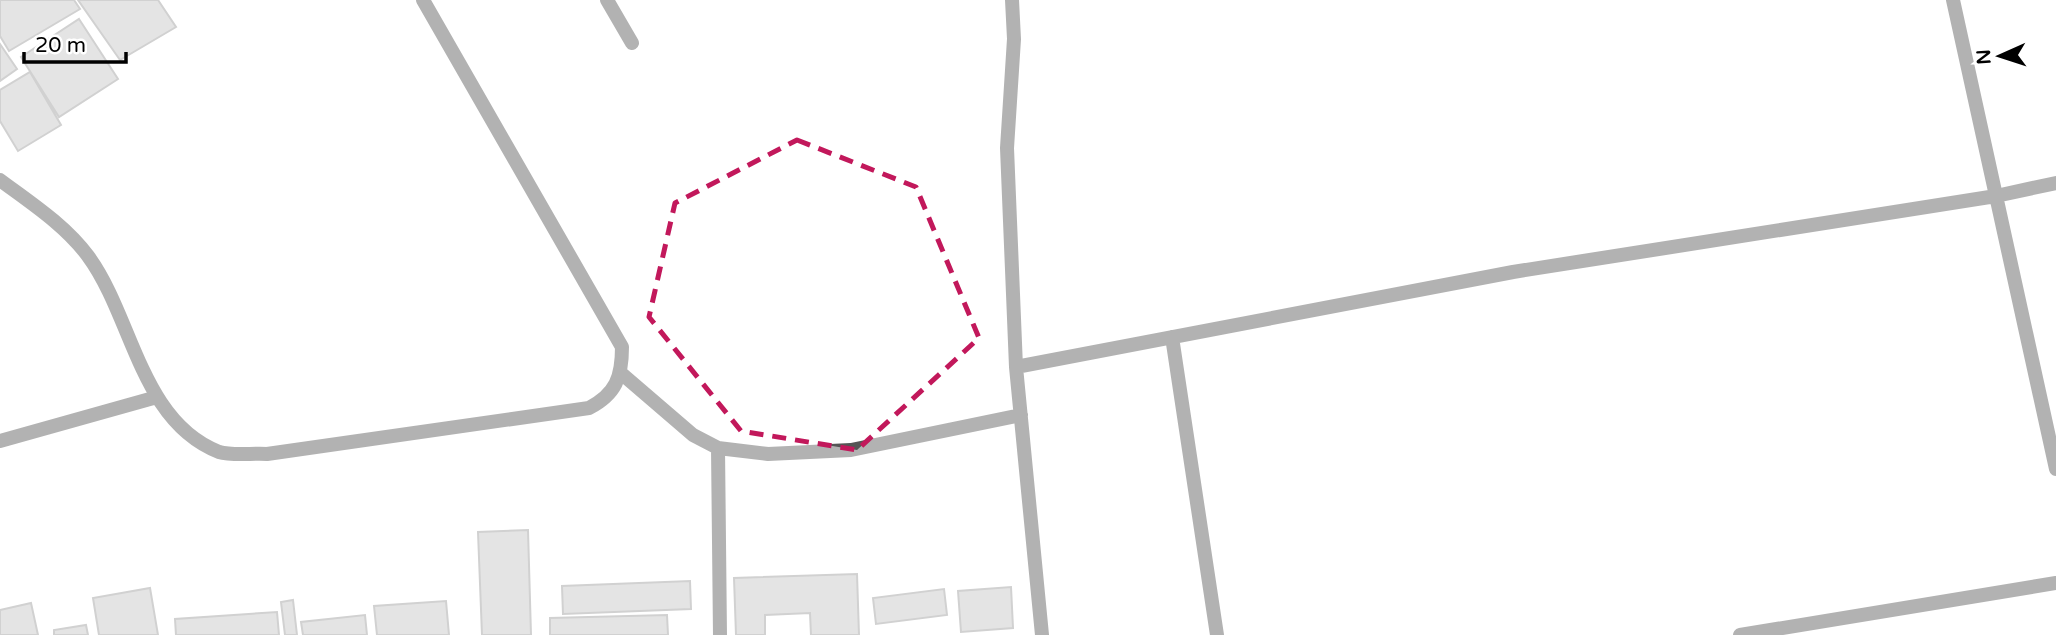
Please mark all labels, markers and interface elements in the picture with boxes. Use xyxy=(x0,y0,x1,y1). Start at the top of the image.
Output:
scale bar xyxy=(24,21,126,65)
north arrow xyxy=(1965,21,2035,91)
text: 20 m xyxy=(35,33,86,58)
text: N xyxy=(1973,49,1995,65)

